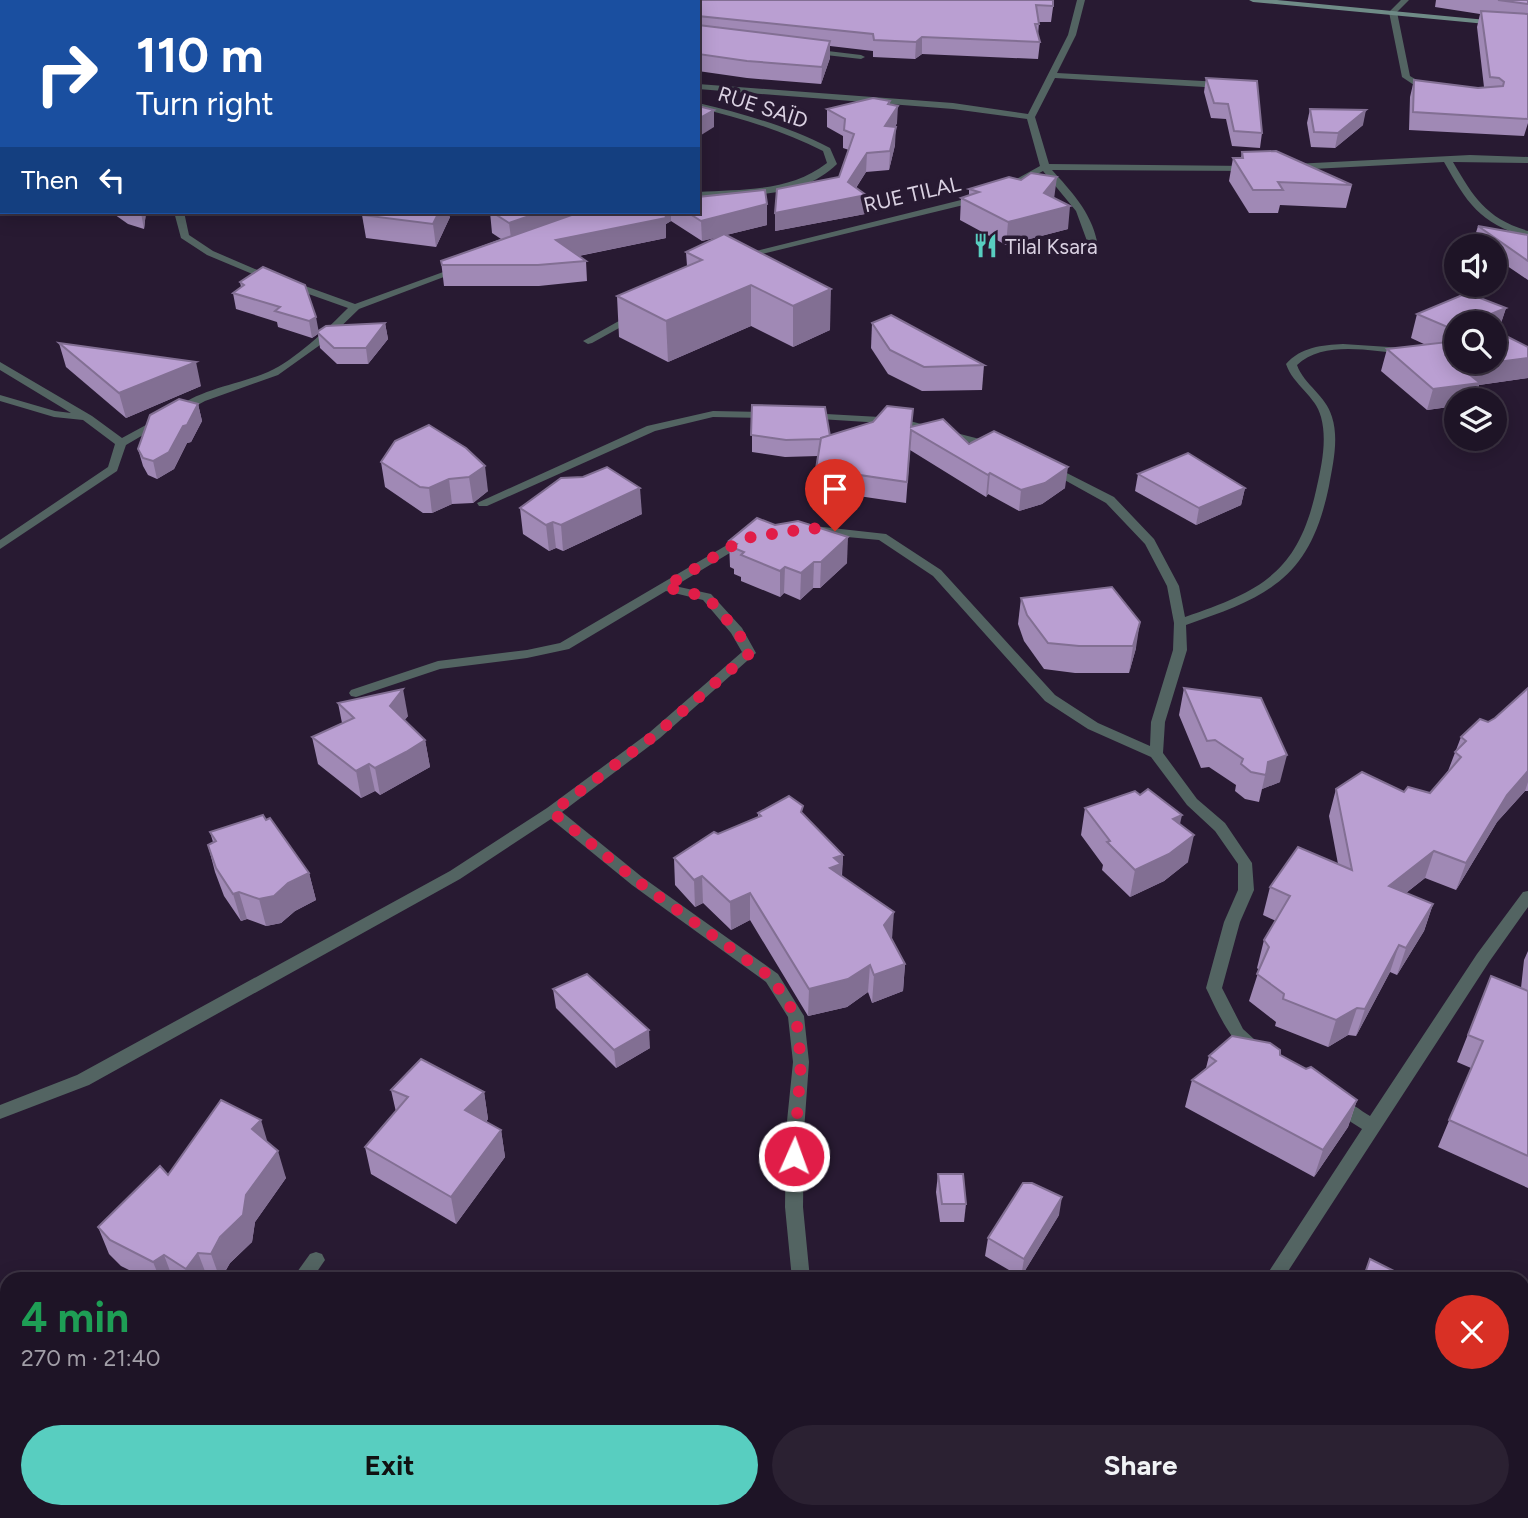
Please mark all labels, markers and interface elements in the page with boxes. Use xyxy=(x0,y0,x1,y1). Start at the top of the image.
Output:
text: 110 m xyxy=(136,25,264,84)
icon: right xyxy=(21,28,112,119)
street label: RUE SAÏD xyxy=(715,81,811,133)
text: Turn right xyxy=(136,85,274,123)
icon: left xyxy=(93,161,131,199)
text: Then xyxy=(21,164,79,196)
street label: RUE TILAL xyxy=(861,171,963,217)
restaurant icon: Tilal Ksara xyxy=(971,232,999,260)
place label: Tilal Ksara xyxy=(1005,234,1098,259)
map controls xyxy=(1444,234,1507,451)
button: sound xyxy=(1444,234,1507,297)
button: search xyxy=(1444,311,1507,374)
button: layers xyxy=(1444,388,1507,451)
pin xyxy=(805,459,865,531)
icon: arrive xyxy=(816,470,854,508)
position arrow xyxy=(757,1119,831,1193)
text: 4 min xyxy=(21,1292,129,1343)
button: close xyxy=(1435,1295,1509,1369)
text: 270 m · 21:40 xyxy=(21,1344,161,1372)
button: Exit xyxy=(21,1425,758,1505)
button: Share xyxy=(772,1425,1509,1505)

